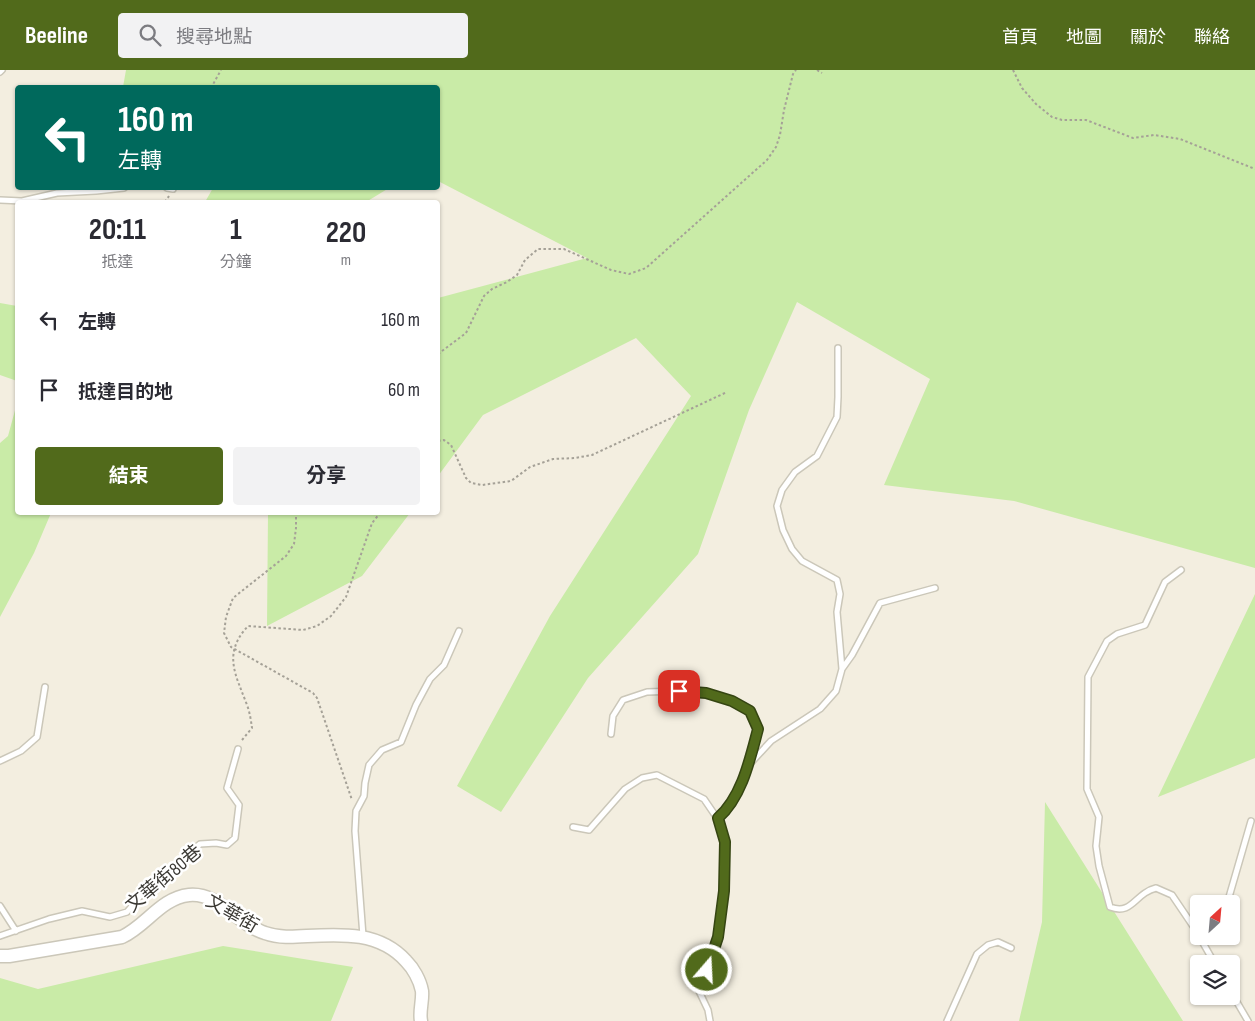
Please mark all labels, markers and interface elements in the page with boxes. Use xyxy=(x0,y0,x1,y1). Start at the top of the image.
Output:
search box xyxy=(118,13,468,58)
text: Beeline xyxy=(25,21,88,50)
icon: search xyxy=(136,21,164,49)
text: 搜尋地點 xyxy=(176,26,252,49)
text: 首頁 xyxy=(1002,27,1038,48)
text: 地圖 xyxy=(1066,27,1102,48)
text: 關於 xyxy=(1130,27,1166,48)
text: 聯絡 xyxy=(1194,27,1230,48)
text: 160 m xyxy=(118,99,194,142)
icon: left xyxy=(35,105,100,170)
text: 左轉 xyxy=(118,148,162,175)
text: 20:11 xyxy=(89,212,146,248)
text: 1 xyxy=(230,212,242,248)
text: 220 xyxy=(326,215,366,251)
text: m xyxy=(341,251,351,270)
text: 抵達 xyxy=(101,253,133,272)
text: 分鐘 xyxy=(220,253,252,272)
icon: left xyxy=(35,306,63,334)
text: 160 m xyxy=(381,309,420,332)
text: 左轉 xyxy=(78,311,116,334)
icon: arrive xyxy=(35,376,63,404)
text: 60 m xyxy=(388,379,420,402)
text: 抵達目的地 xyxy=(78,381,173,404)
button: 結束 xyxy=(35,447,223,505)
button: 分享 xyxy=(233,447,420,505)
pin xyxy=(658,670,700,712)
icon: arrive xyxy=(665,677,693,705)
street label: 文華街80巷 xyxy=(121,840,207,918)
street label: 文華街 xyxy=(202,890,262,938)
north arrow xyxy=(1190,895,1240,945)
map controls xyxy=(1190,895,1240,1005)
position arrow xyxy=(680,943,732,995)
button: layers xyxy=(1190,955,1240,1005)

